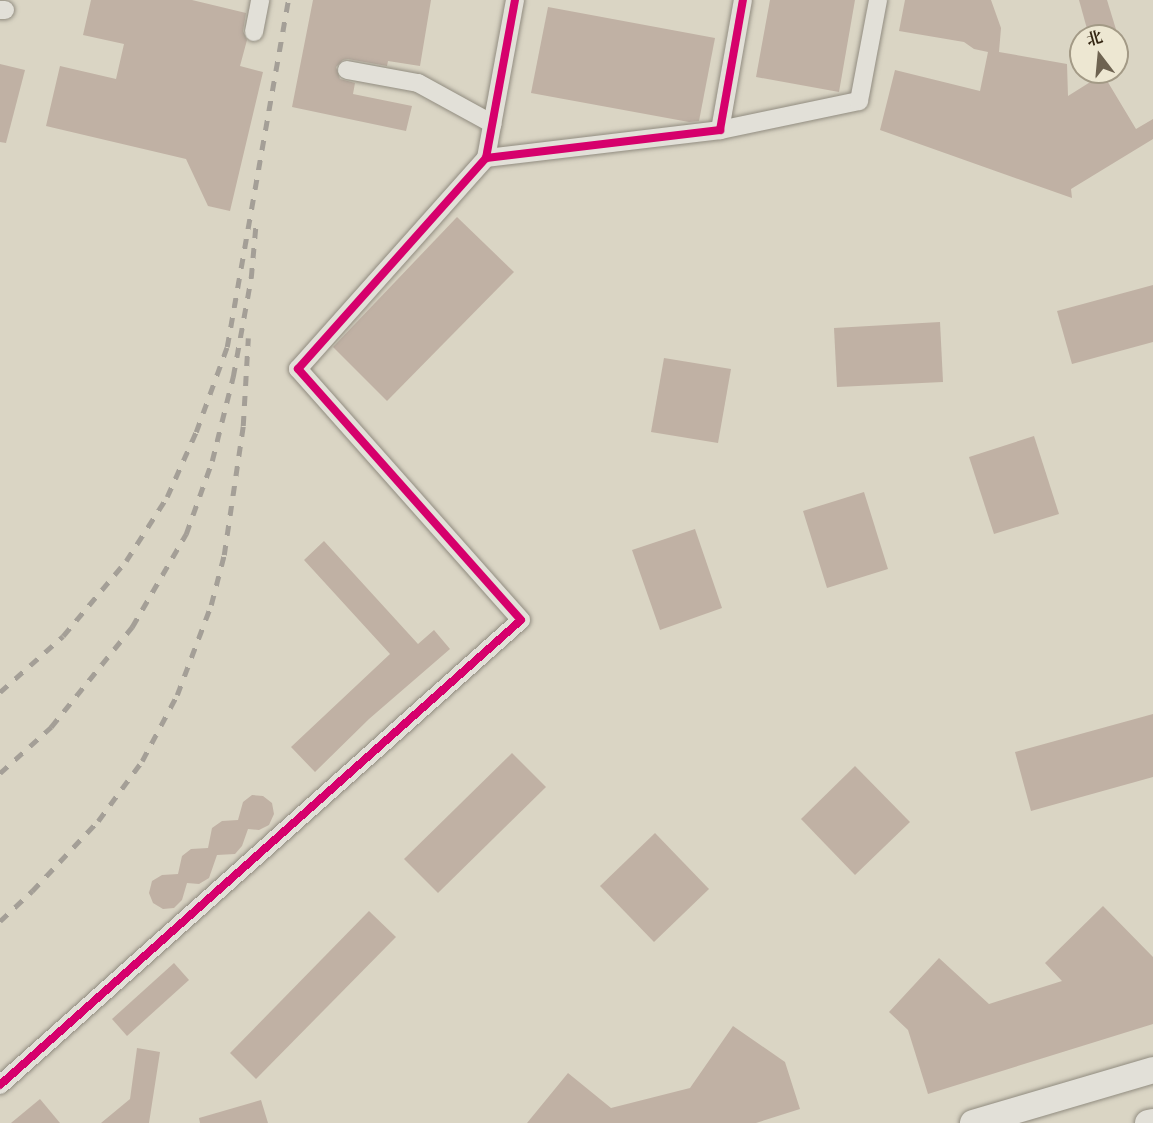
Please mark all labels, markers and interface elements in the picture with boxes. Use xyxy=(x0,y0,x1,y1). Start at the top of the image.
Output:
north arrow xyxy=(1069,24,1129,84)
text: 北 xyxy=(1084,26,1105,51)

